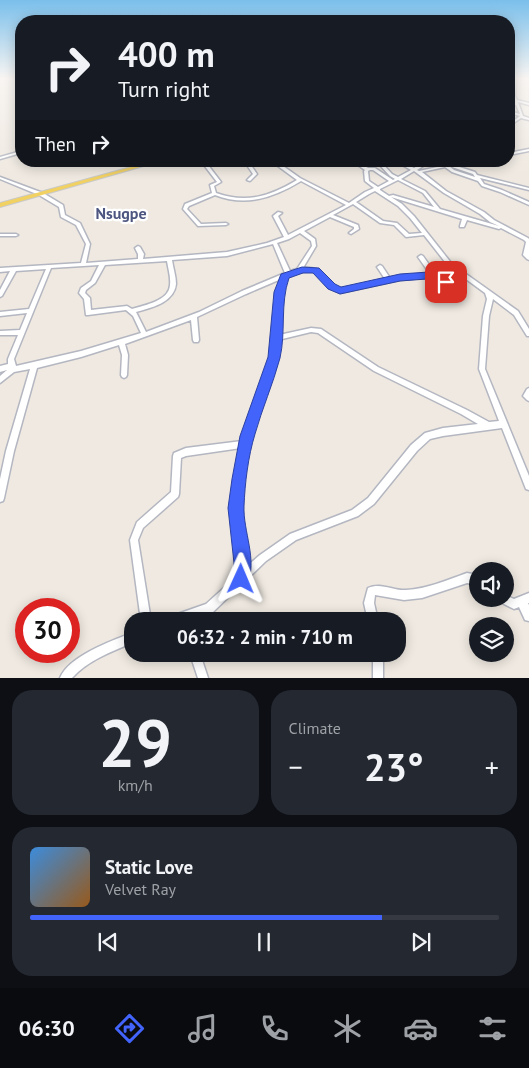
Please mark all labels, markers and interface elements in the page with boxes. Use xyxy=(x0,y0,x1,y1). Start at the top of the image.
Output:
text: 400 m xyxy=(118,31,215,77)
icon: right xyxy=(35,35,100,100)
text: Turn right xyxy=(118,75,210,103)
icon: right xyxy=(86,130,114,158)
text: Then xyxy=(35,132,76,156)
district label: Nsugpe xyxy=(95,203,147,223)
pin xyxy=(425,261,467,303)
icon: arrive xyxy=(432,268,460,296)
position arrow xyxy=(214,552,266,604)
map controls xyxy=(469,562,514,662)
button: sound xyxy=(469,562,514,607)
speed limit sign: 30 xyxy=(15,598,80,663)
button: layers xyxy=(469,617,514,662)
text: 06:32 · 2 min · 710 m xyxy=(177,625,353,649)
text: 29 xyxy=(98,700,172,784)
text: Climate xyxy=(289,718,341,738)
text: 23° xyxy=(364,742,424,791)
text: − xyxy=(289,748,303,785)
text: + xyxy=(485,748,499,785)
text: km/h xyxy=(118,775,153,795)
text: Static Love xyxy=(105,855,193,879)
text: Velvet Ray xyxy=(105,879,176,899)
icon: previous xyxy=(94,928,122,956)
icon: pause xyxy=(250,928,278,956)
icon: next xyxy=(407,928,435,956)
icon: directions xyxy=(112,1011,147,1046)
icon: music xyxy=(185,1011,220,1046)
icon: phone xyxy=(257,1011,292,1046)
icon: climate xyxy=(330,1011,365,1046)
icon: car xyxy=(403,1011,438,1046)
icon: filters xyxy=(475,1011,510,1046)
text: 06:30 xyxy=(19,1014,75,1042)

